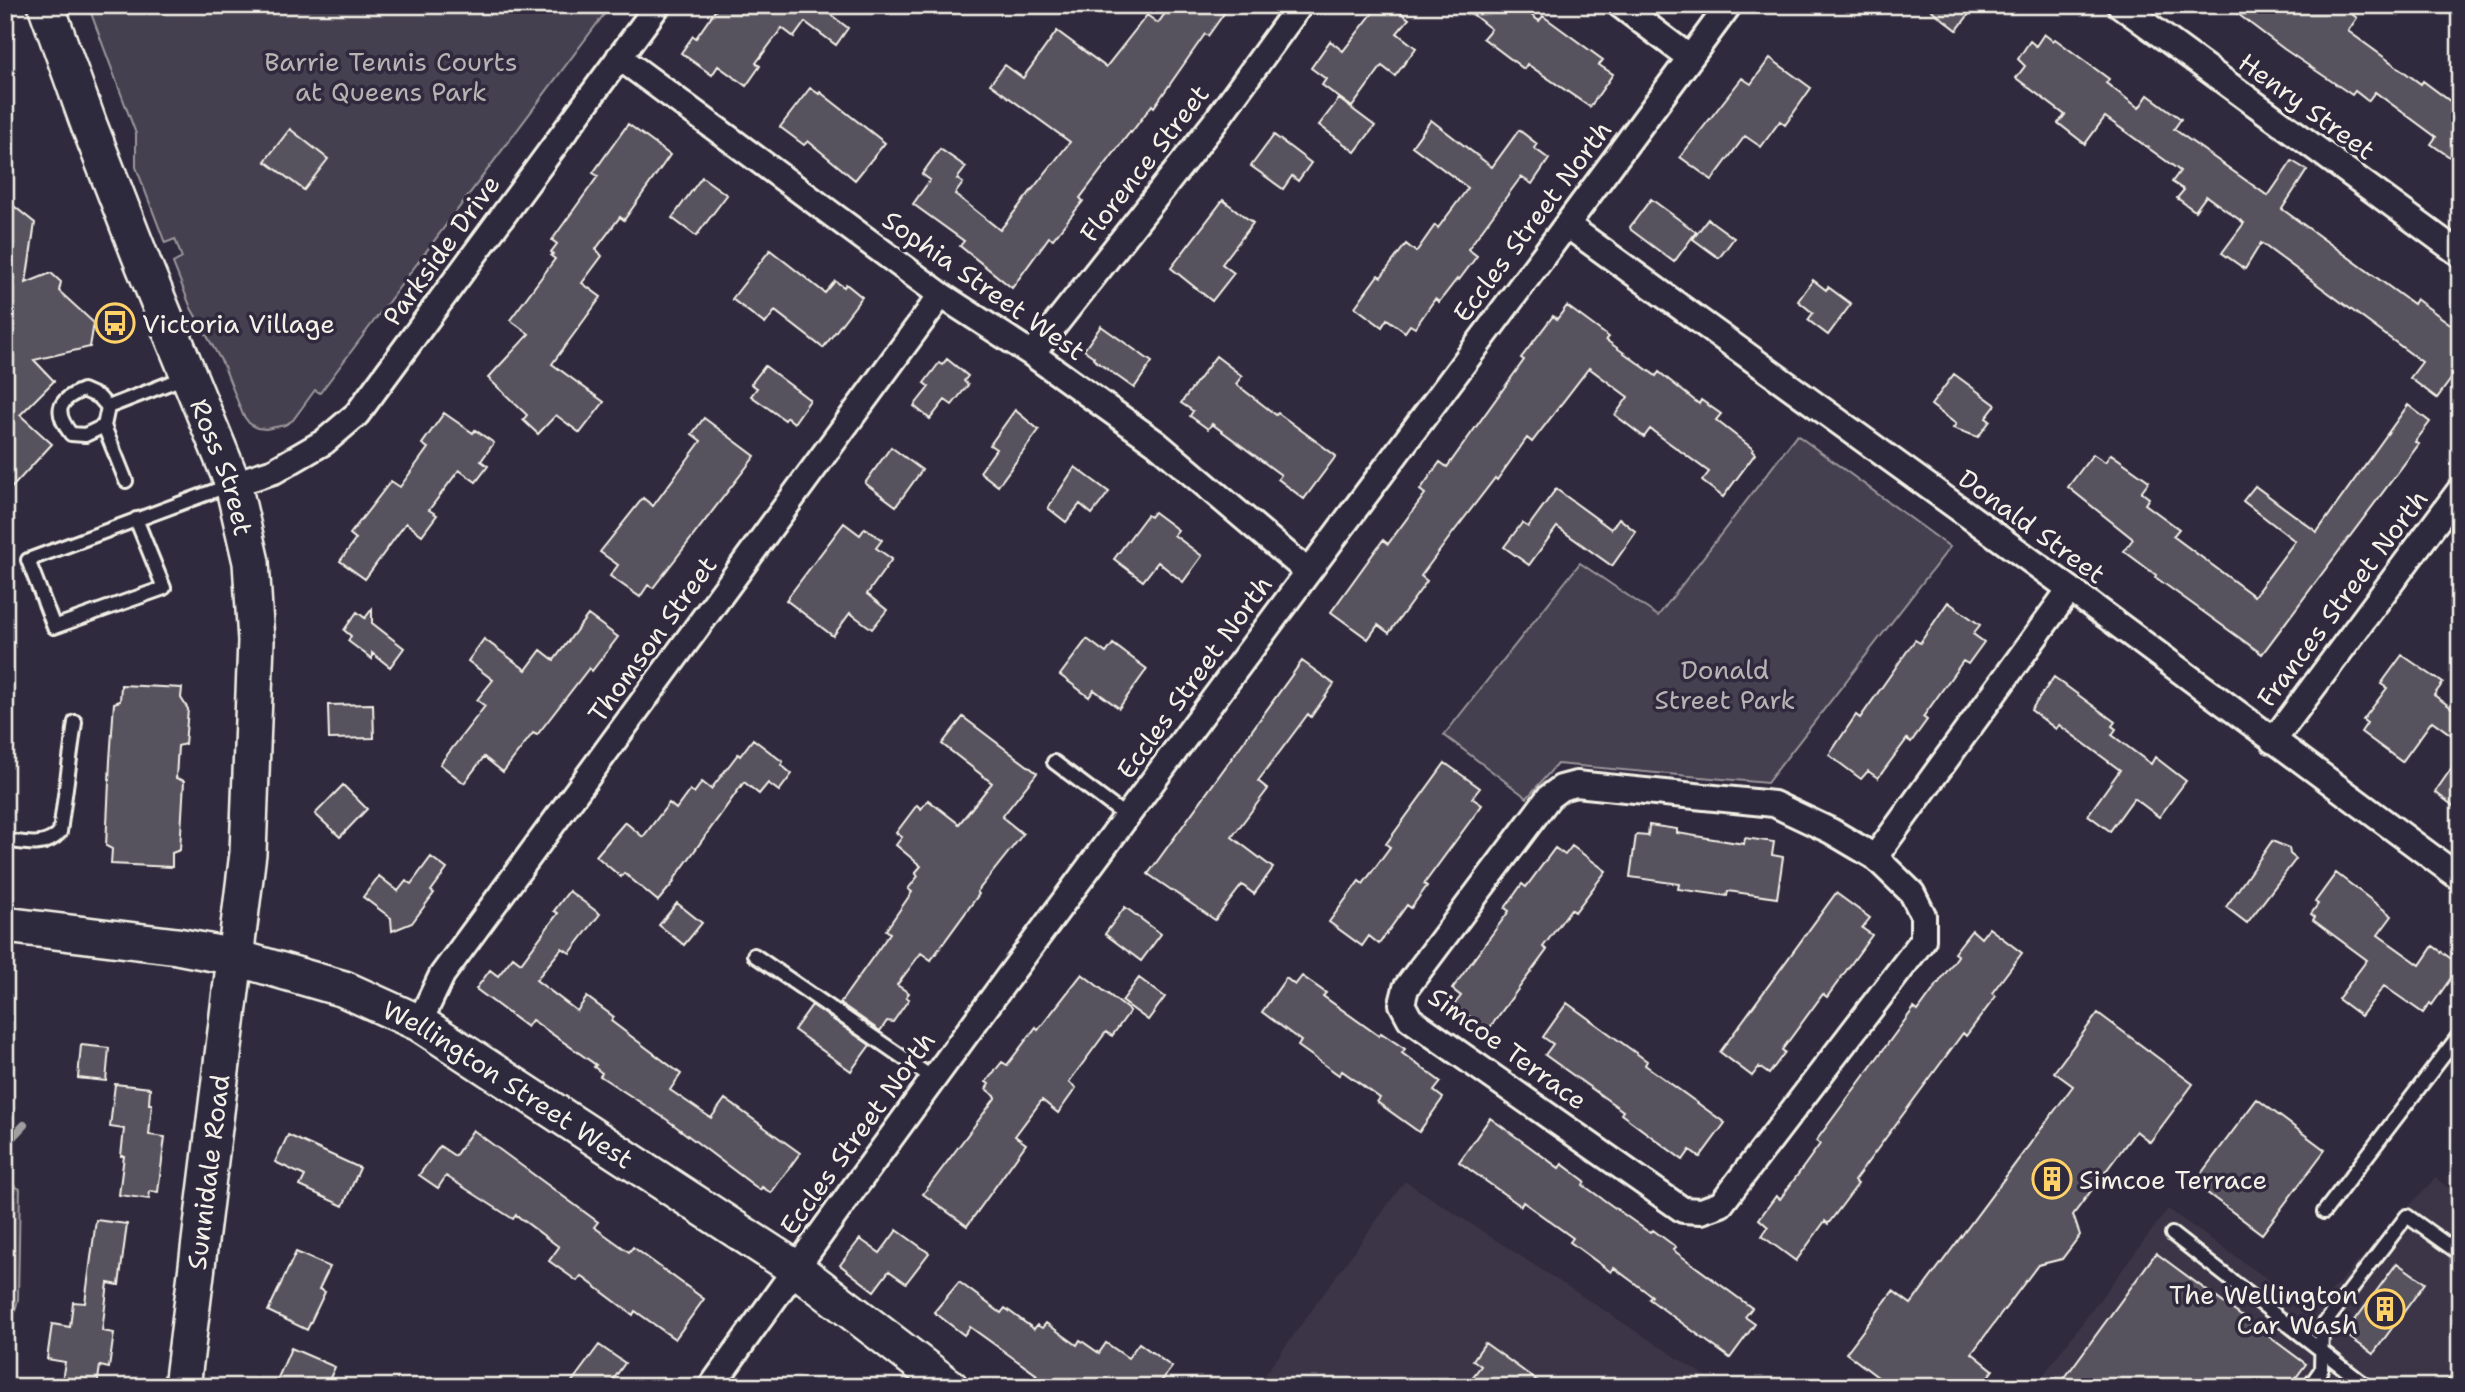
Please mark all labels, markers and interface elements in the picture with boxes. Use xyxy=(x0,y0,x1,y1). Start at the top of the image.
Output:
park label: Barrie Tennis Courts at Queens Park xyxy=(264,44,518,109)
street label: Henry Street xyxy=(2232,45,2382,167)
street label: Florence Street xyxy=(1071,77,1217,249)
street label: Eccles Street North xyxy=(1445,113,1619,329)
street label: Parkside Drive xyxy=(374,168,508,332)
street label: Sophia Street West xyxy=(876,202,1092,368)
bus stop icon: Victoria Village xyxy=(94,302,136,344)
place label: Victoria Village xyxy=(142,306,335,341)
street label: Ross Street xyxy=(182,393,262,539)
street label: Donald Street xyxy=(1951,461,2113,591)
street label: Frances Street North xyxy=(2249,482,2435,714)
street label: Thomson Street xyxy=(580,549,724,729)
street label: Eccles Street North xyxy=(1108,568,1280,786)
park label: Donald Street Park xyxy=(1654,652,1796,717)
street label: Simcoe Terrace xyxy=(1422,979,1594,1117)
street label: Wellington Street West xyxy=(377,992,641,1176)
street label: Eccles Street North xyxy=(771,1024,943,1242)
street label: Sunnidale Road xyxy=(179,1072,237,1272)
building icon: Simcoe Terrace xyxy=(2031,1158,2073,1200)
place label: Simcoe Terrace xyxy=(2079,1162,2267,1197)
place label: The Wellington Car Wash xyxy=(2169,1277,2358,1342)
building icon: The Wellington Car Wash xyxy=(2364,1288,2406,1330)

